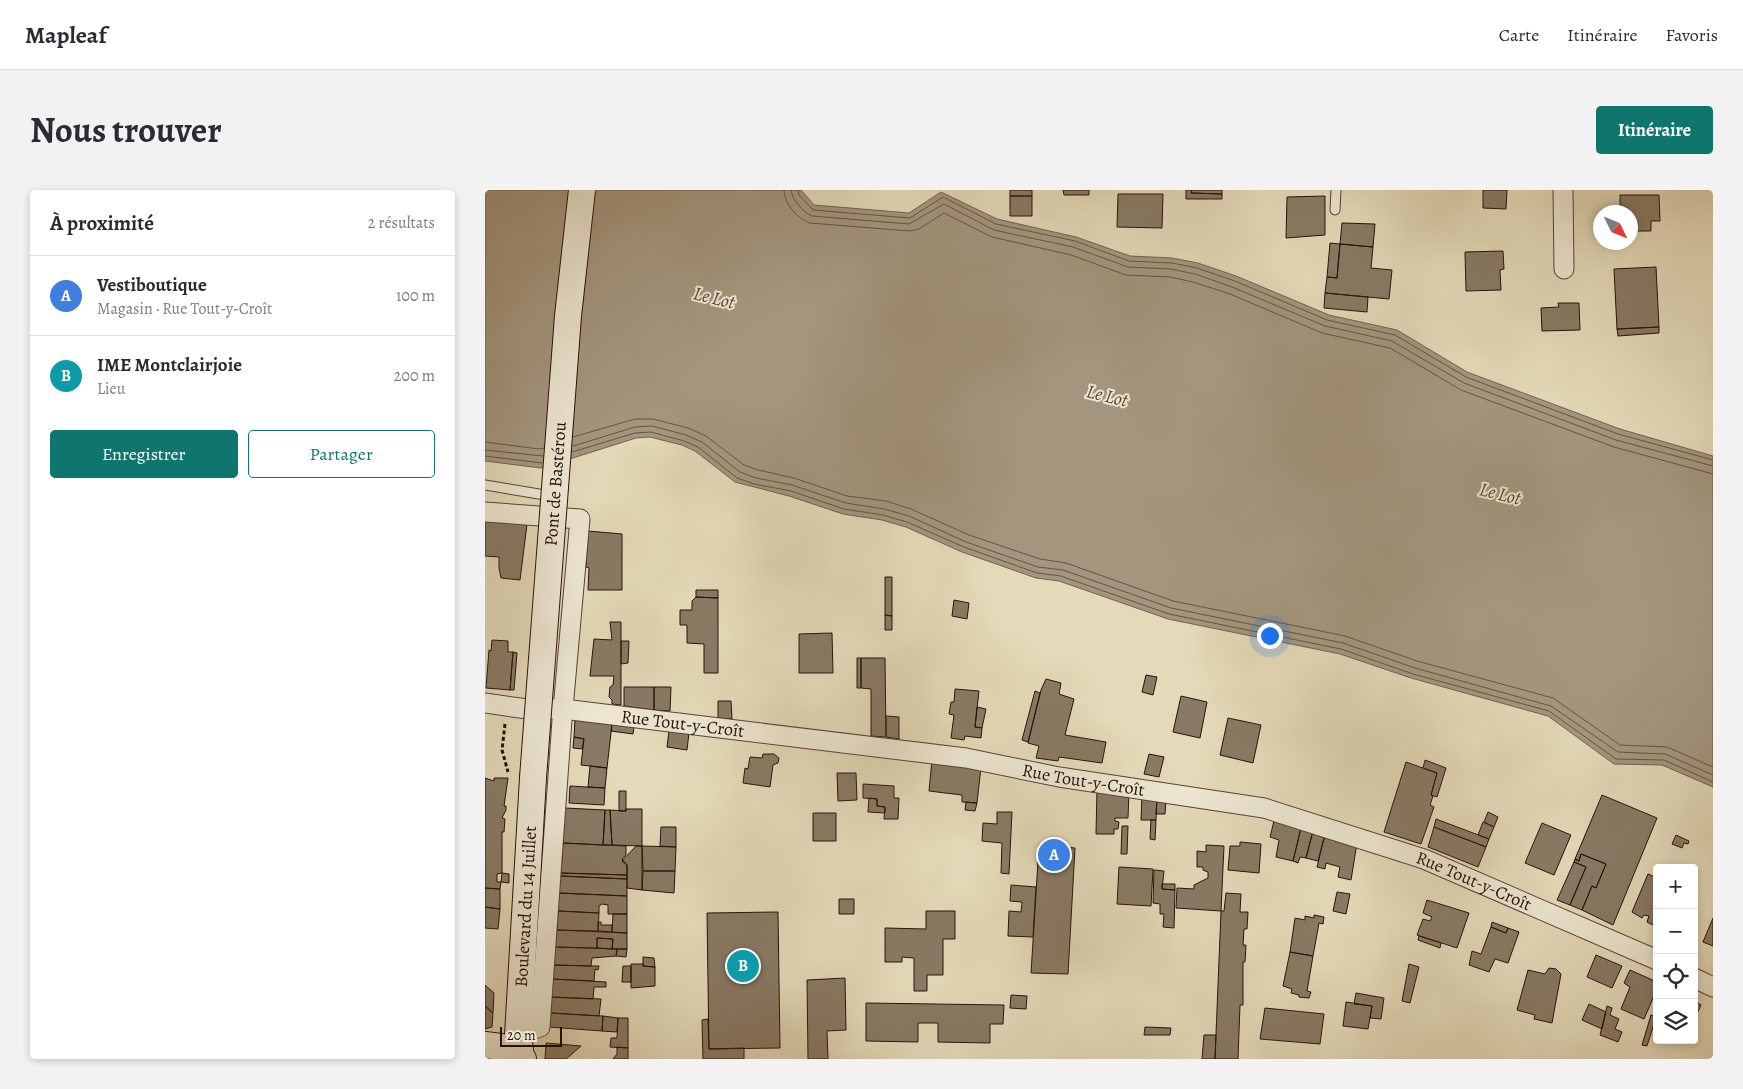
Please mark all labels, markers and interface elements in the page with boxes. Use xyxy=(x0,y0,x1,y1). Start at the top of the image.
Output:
text: Mapleaf xyxy=(25,19,107,51)
text: Carte xyxy=(1499,23,1539,47)
text: Itinéraire xyxy=(1567,23,1638,47)
text: Favoris xyxy=(1666,23,1718,47)
text: Nous trouver xyxy=(30,106,222,154)
button: Itinéraire xyxy=(1596,106,1713,154)
north arrow xyxy=(1593,205,1638,250)
text: À proximité xyxy=(50,209,154,237)
text: 2 résultats xyxy=(368,212,435,234)
text: Vestiboutique xyxy=(97,272,207,298)
water label: Le Lot xyxy=(691,280,739,316)
text: A xyxy=(61,285,71,307)
text: 100 m xyxy=(396,285,435,307)
text: Magasin · Rue Tout-y-Croît xyxy=(97,298,272,320)
text: IME Montclairjoie xyxy=(97,352,242,378)
text: B xyxy=(61,365,71,387)
text: 200 m xyxy=(394,365,435,387)
text: Lieu xyxy=(97,378,125,400)
water label: Le Lot xyxy=(1084,378,1132,414)
street label: Pont de Bastérou xyxy=(539,421,572,547)
button: Enregistrer xyxy=(50,430,238,478)
button: Partager xyxy=(248,430,435,478)
water label: Le Lot xyxy=(1477,476,1525,512)
your location xyxy=(1257,623,1283,649)
street label: Rue Tout-y-Croît xyxy=(620,704,746,743)
street label: Rue Tout-y-Croît xyxy=(1020,758,1146,802)
street label: Boulevard du 14 Juillet xyxy=(509,825,542,988)
pin: A xyxy=(1038,836,1070,874)
street label: Rue Tout-y-Croît xyxy=(1413,845,1536,916)
map controls xyxy=(1653,864,1698,1044)
button: + xyxy=(1653,864,1698,909)
button: − xyxy=(1653,909,1698,954)
pin: B xyxy=(727,947,759,985)
button: locate xyxy=(1653,954,1698,999)
button: layers xyxy=(1653,999,1698,1044)
scale bar xyxy=(500,1024,563,1047)
text: 20 m xyxy=(507,1026,536,1045)

